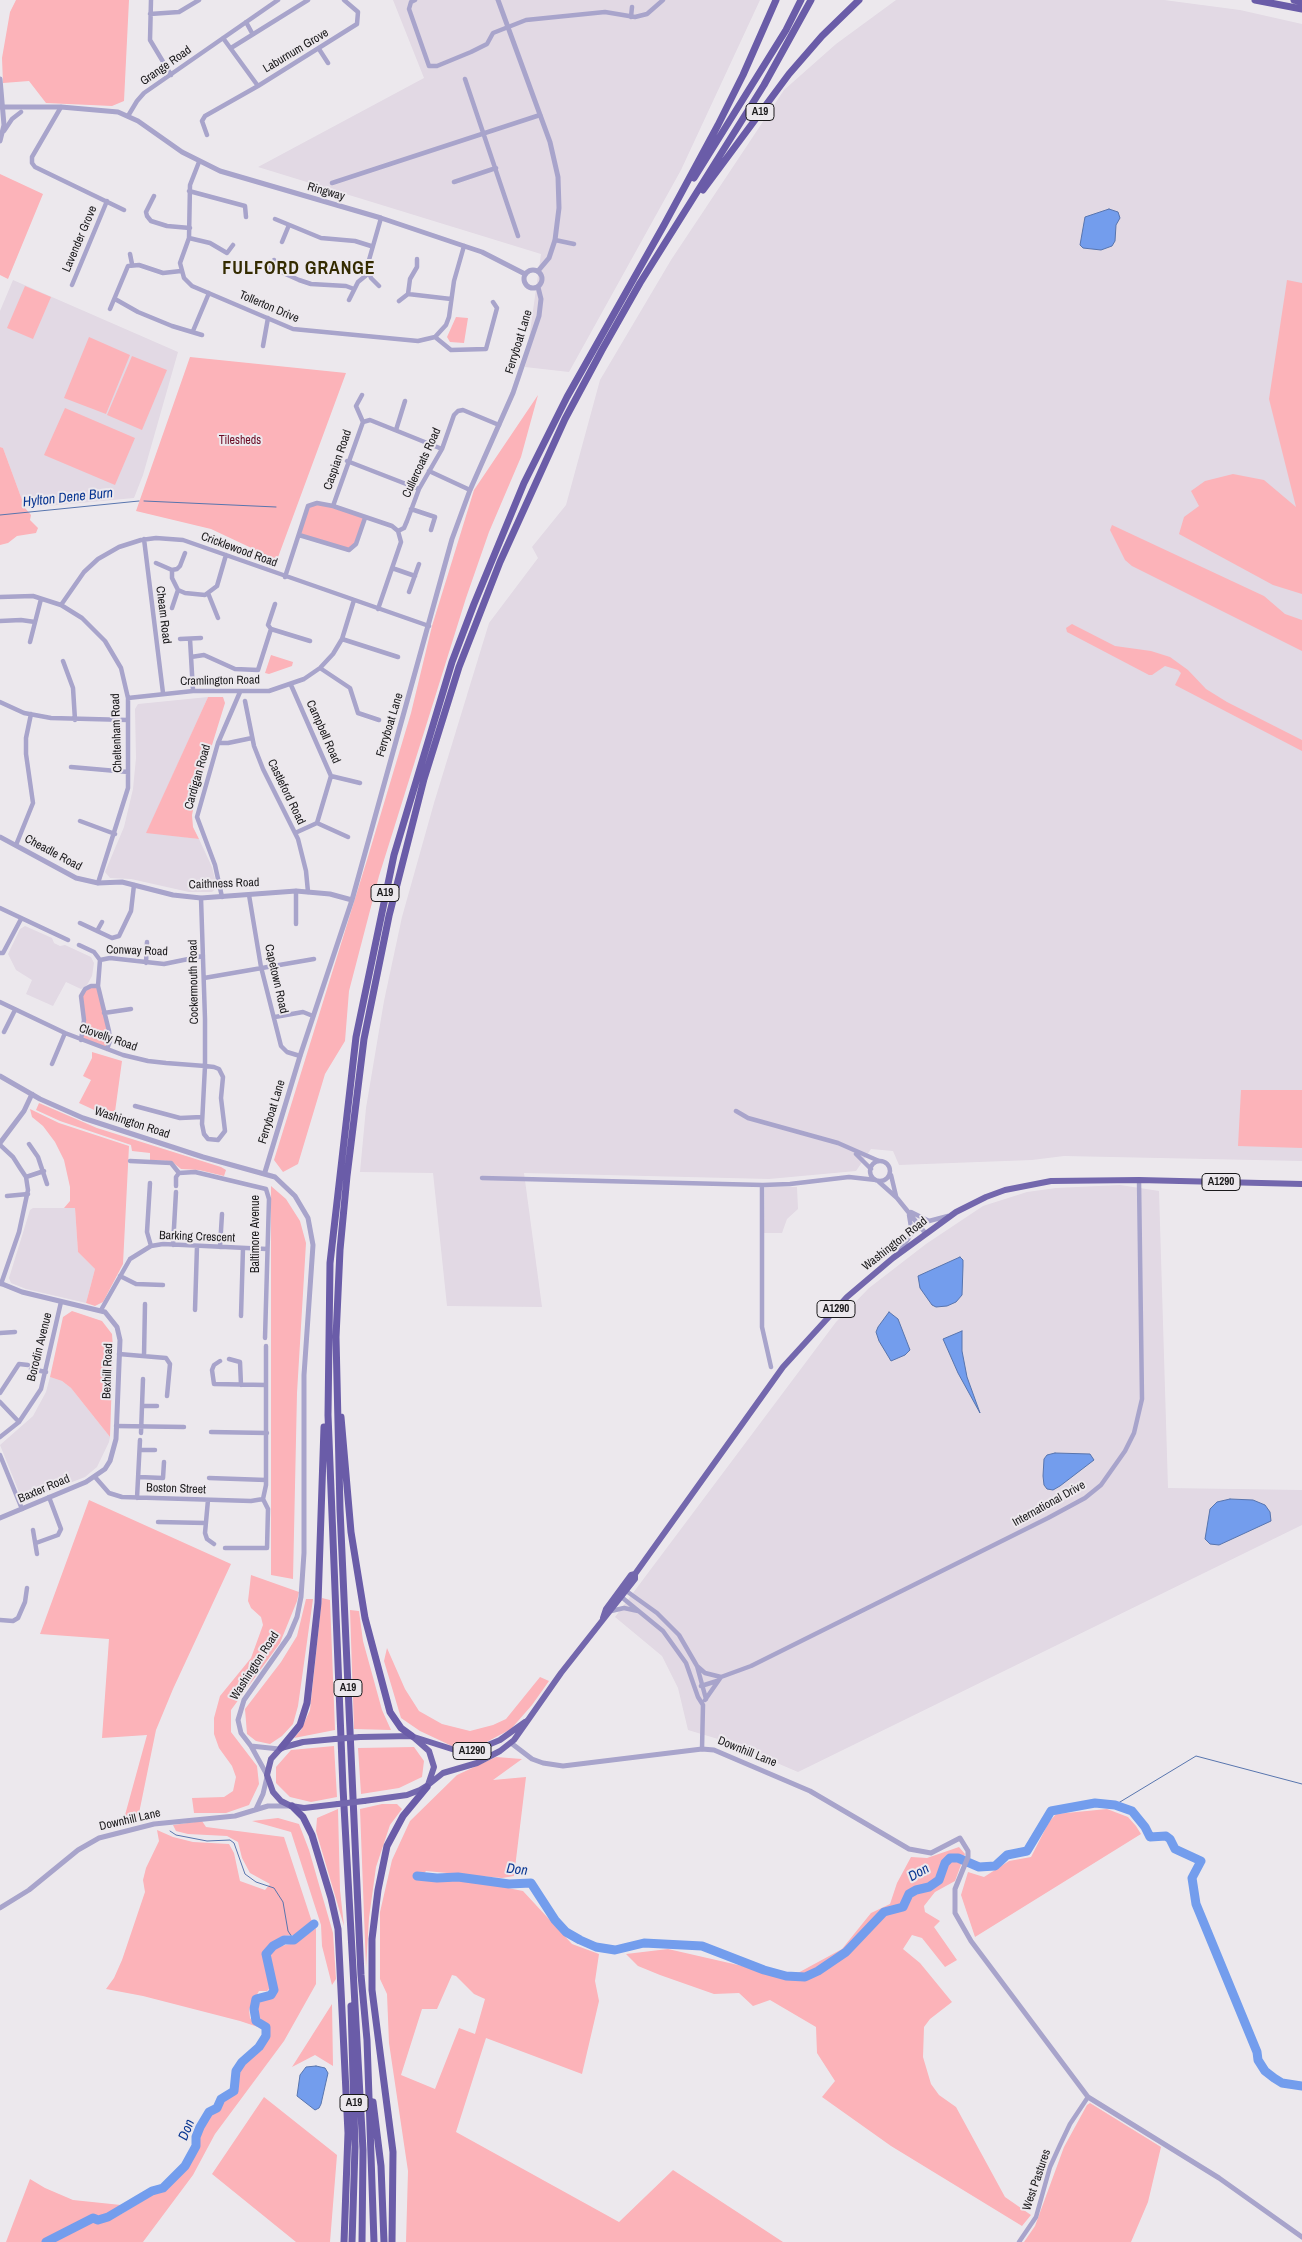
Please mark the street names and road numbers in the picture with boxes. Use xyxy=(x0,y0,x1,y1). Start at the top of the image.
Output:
street label: Laburnum Grove xyxy=(261,26,331,76)
street label: Grange Road xyxy=(138,43,194,89)
road number: A19 xyxy=(746,104,774,120)
street label: Ringway xyxy=(306,180,346,204)
street label: Lavender Grove xyxy=(60,204,100,274)
street label: Tollerton Drive xyxy=(237,288,301,326)
street label: Ferryboat Lane xyxy=(502,308,536,376)
street label: Cullercoats Road xyxy=(400,426,444,500)
street label: Caspian Road xyxy=(321,428,355,492)
street label: Cricklewood Road xyxy=(199,529,279,571)
street label: Cheam Road xyxy=(152,585,174,645)
street label: Cramlington Road xyxy=(180,673,260,689)
street label: Ferryboat Lane xyxy=(373,691,407,759)
street label: Cheltenham Road xyxy=(108,693,126,773)
street label: Campbell Road xyxy=(303,698,343,766)
street label: Cardigan Road xyxy=(182,743,214,811)
street label: Castleford Road xyxy=(264,757,308,827)
street label: Cheadle Road xyxy=(22,832,84,874)
street label: Caithness Road xyxy=(188,876,260,892)
road number: A19 xyxy=(371,884,399,901)
street label: Cockermouth Road xyxy=(186,939,202,1025)
street label: Conway Road xyxy=(106,943,168,959)
street label: Capetown Road xyxy=(261,943,291,1015)
street label: Clovelly Road xyxy=(77,1021,139,1055)
street label: Ferryboat Lane xyxy=(255,1078,289,1146)
street label: Washington Road xyxy=(92,1104,172,1142)
road number: A1290 xyxy=(1202,1174,1240,1190)
street label: Baltimore Avenue xyxy=(249,1195,263,1273)
street label: Washington Road xyxy=(860,1214,930,1274)
street label: Barking Crescent xyxy=(159,1228,235,1246)
road number: A1290 xyxy=(817,1300,855,1318)
street label: Borodin Avenue xyxy=(24,1311,56,1383)
street label: Bexhill Road xyxy=(100,1343,116,1399)
street label: Baxter Road xyxy=(16,1472,72,1506)
street label: International Drive xyxy=(1010,1478,1088,1530)
street label: Boston Street xyxy=(146,1481,206,1497)
street label: Washington Road xyxy=(228,1629,282,1703)
road number: A19 xyxy=(334,1680,362,1696)
street label: Downhill Lane xyxy=(715,1734,779,1770)
road number: A1290 xyxy=(453,1742,491,1760)
street label: Downhill Lane xyxy=(98,1806,162,1834)
road number: A19 xyxy=(340,2094,368,2112)
street label: West Pastures xyxy=(1020,2147,1054,2213)

